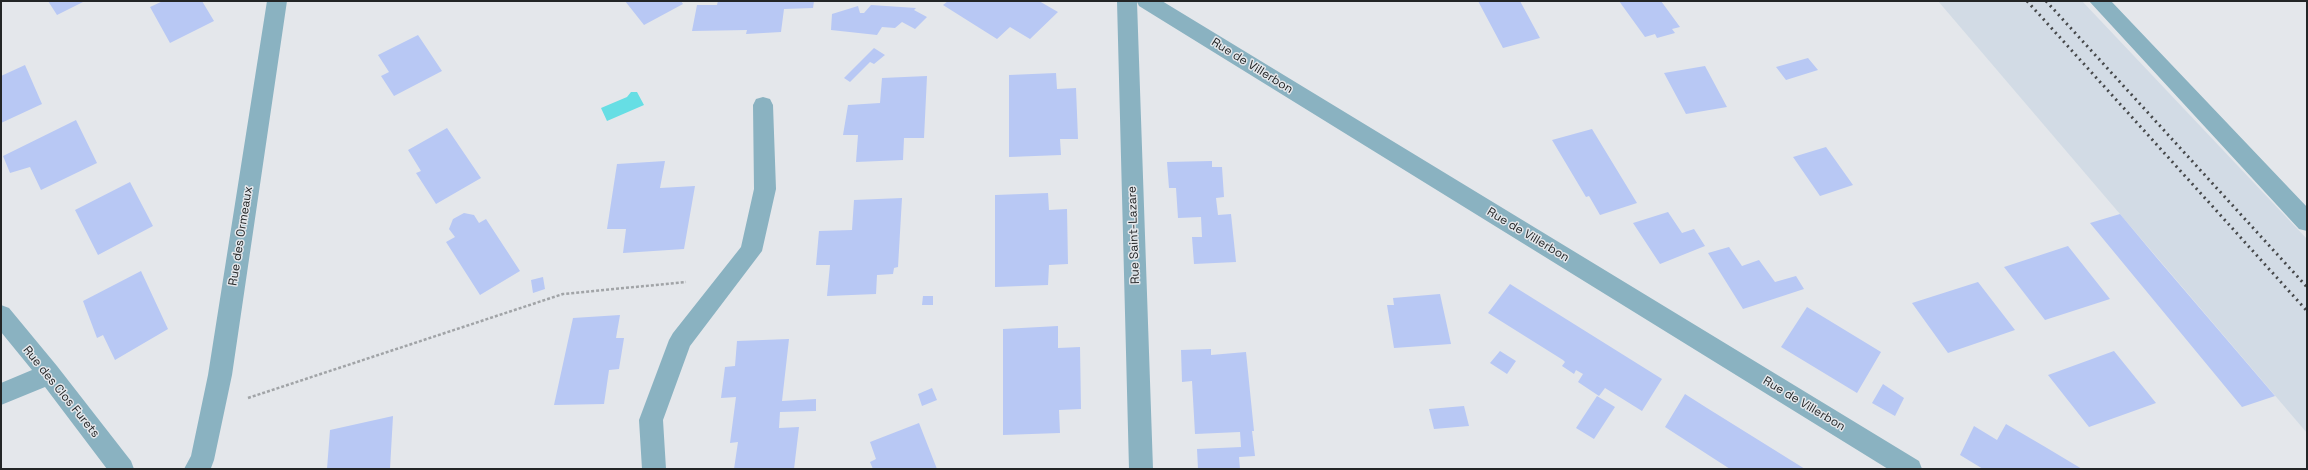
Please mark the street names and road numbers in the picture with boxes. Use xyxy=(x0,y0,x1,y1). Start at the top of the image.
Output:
street label: Rue de Villerbon xyxy=(1209,35,1295,97)
street label: Rue des Ormeaux xyxy=(226,185,256,287)
street label: Rue Saint-Lazare xyxy=(1125,186,1143,284)
street label: Rue de Villerbon xyxy=(1484,205,1572,265)
street label: Rue des Clos Furets xyxy=(20,343,102,441)
street label: Rue de Villerbon xyxy=(1760,374,1848,434)

